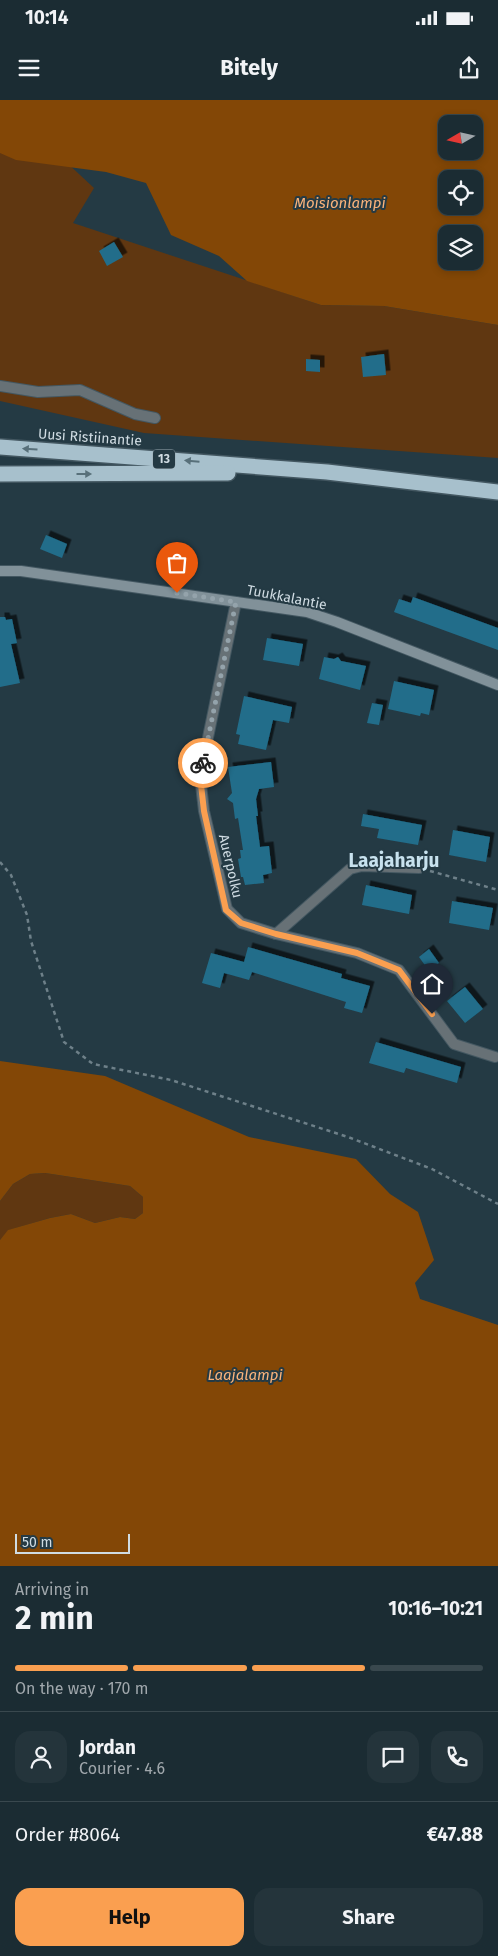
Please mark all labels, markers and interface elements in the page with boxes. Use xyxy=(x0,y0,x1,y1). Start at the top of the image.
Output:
text: 10:14 xyxy=(25,6,68,29)
icon: menu xyxy=(15,54,43,82)
text: Bitely xyxy=(220,54,278,81)
icon: share xyxy=(455,54,483,82)
north arrow xyxy=(438,115,482,160)
map controls xyxy=(438,115,483,270)
button: locate xyxy=(438,170,483,215)
water label: Moisionlampi xyxy=(294,194,386,212)
button: layers xyxy=(438,225,483,270)
street label: Uusi Ristiinantie xyxy=(37,425,143,450)
one-way arrow xyxy=(21,444,37,452)
road number: 13 xyxy=(153,449,175,468)
one-way arrow xyxy=(183,457,199,465)
one-way arrow xyxy=(76,470,92,478)
pin xyxy=(156,542,198,593)
icon: bag xyxy=(163,549,191,577)
street label: Tuukkalantie xyxy=(245,581,328,614)
courier xyxy=(178,738,228,788)
icon: bike xyxy=(189,749,217,777)
street label: Auerpolku xyxy=(215,833,246,900)
district label: Laajaharju xyxy=(349,849,439,872)
pin xyxy=(411,963,453,1014)
icon: home xyxy=(418,970,446,998)
water label: Laajalampi xyxy=(207,1366,283,1384)
scale bar xyxy=(15,1531,130,1554)
text: 50 m xyxy=(22,1534,53,1551)
text: Arriving in xyxy=(15,1580,89,1599)
text: 10:16–10:21 xyxy=(388,1597,483,1620)
text: 2 min xyxy=(15,1599,94,1637)
text: On the way · 170 m xyxy=(15,1679,148,1698)
button: person xyxy=(15,1731,67,1783)
button: chat xyxy=(367,1731,419,1783)
button: phone xyxy=(431,1731,483,1783)
text: Jordan xyxy=(79,1736,136,1759)
text: Courier · 4.6 xyxy=(79,1759,165,1778)
text: Order #8064 xyxy=(15,1823,120,1846)
text: €47.88 xyxy=(427,1823,483,1846)
button: Help xyxy=(15,1888,244,1946)
button: Share xyxy=(254,1888,483,1946)

